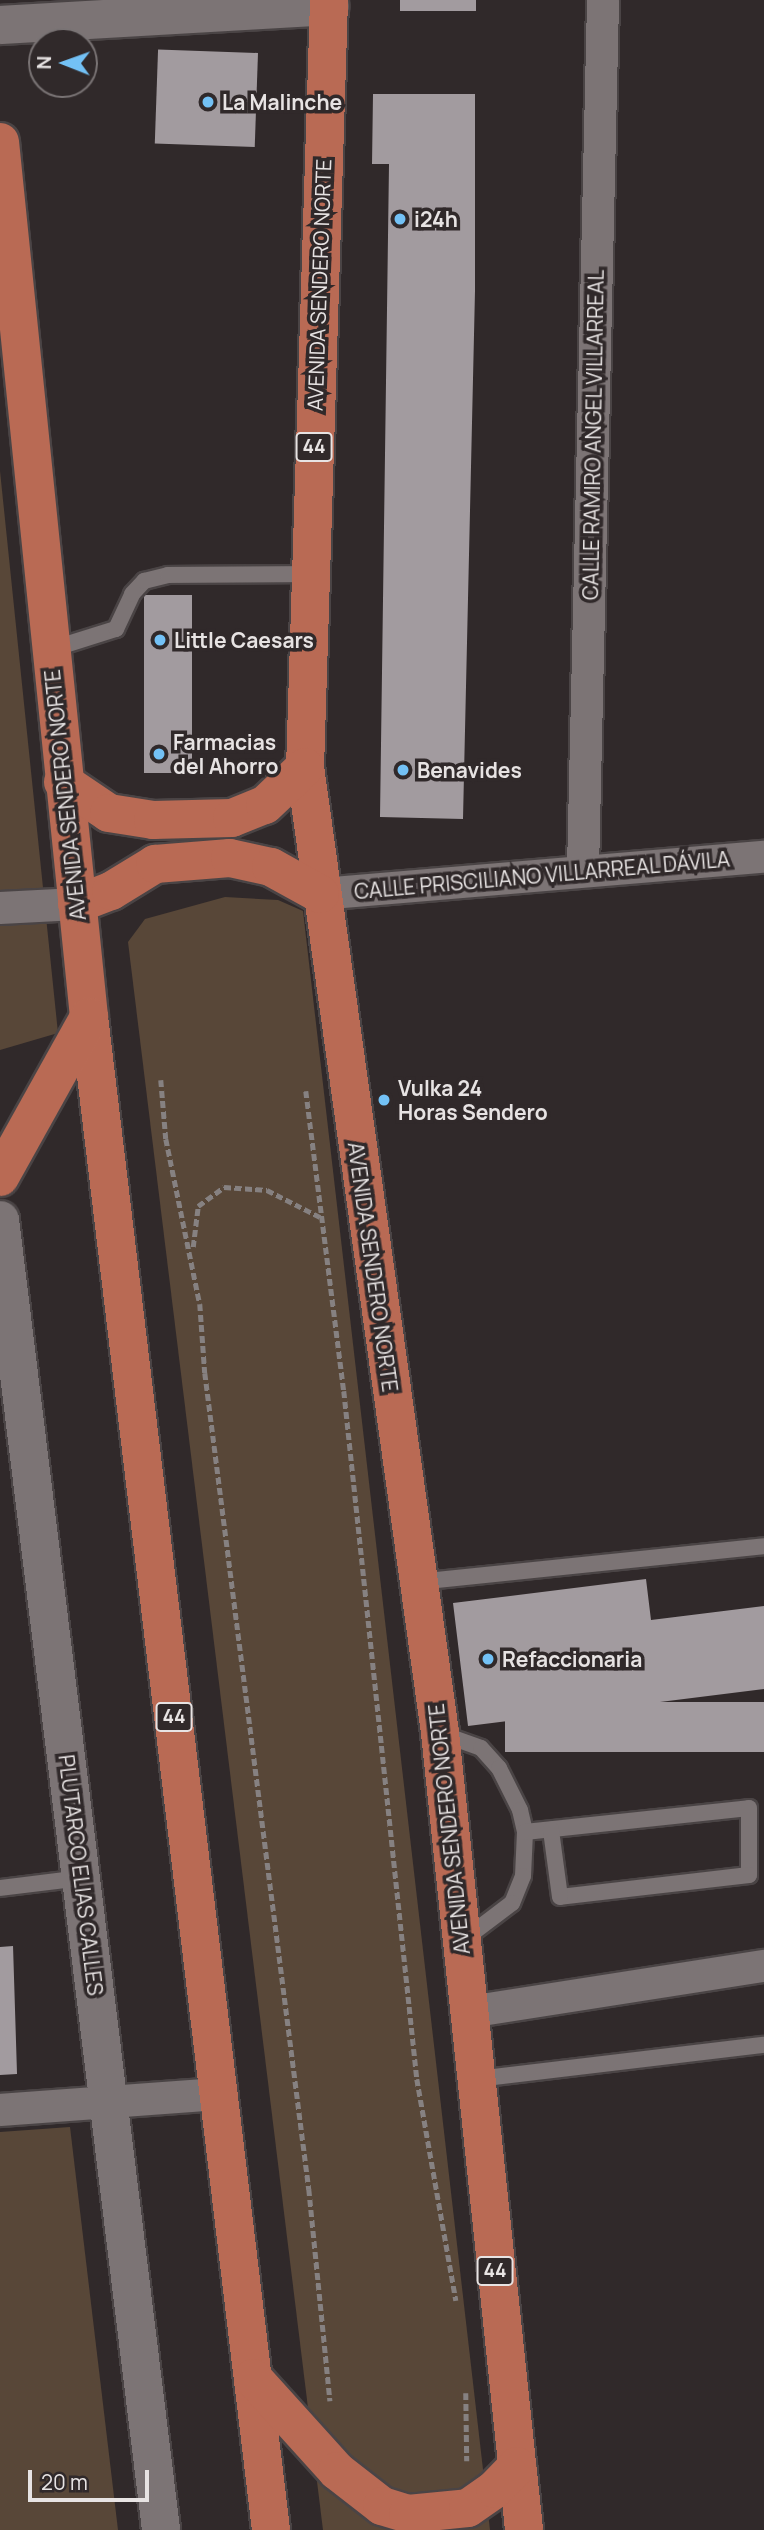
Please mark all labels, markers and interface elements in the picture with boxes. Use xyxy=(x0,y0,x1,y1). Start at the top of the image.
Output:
north arrow xyxy=(28,28,98,98)
text: N xyxy=(31,56,57,70)
place label: La Malinche xyxy=(222,89,342,115)
marker: La Malinche xyxy=(200,94,216,110)
street label: AVENIDA SENDERO NORTE xyxy=(302,159,336,411)
place label: i24h xyxy=(414,206,458,232)
marker: i24h xyxy=(392,211,408,227)
street label: CALLE RAMIRO ANGEL VILLARREAL xyxy=(578,269,608,601)
road number: 44 xyxy=(295,432,333,462)
place label: Little Caesars xyxy=(174,627,314,653)
marker: Little Caesars xyxy=(152,632,168,648)
street label: AVENIDA SENDERO NORTE xyxy=(39,668,91,922)
place label: Farmacias del Ahorro xyxy=(173,729,278,779)
marker: Farmacias del Ahorro xyxy=(151,746,167,762)
place label: Benavides xyxy=(417,757,522,783)
marker: Benavides xyxy=(395,762,411,778)
street label: CALLE PRISCILIANO VILLARREAL DÁVILA xyxy=(353,846,731,904)
place label: Vulka 24 Horas Sendero xyxy=(398,1075,548,1125)
marker: Vulka 24 Horas Sendero xyxy=(376,1092,392,1108)
street label: AVENIDA SENDERO NORTE xyxy=(343,1140,403,1394)
place label: Refaccionaria xyxy=(502,1646,642,1672)
marker: Refaccionaria xyxy=(480,1651,496,1667)
road number: 44 xyxy=(155,1702,193,1732)
street label: AVENIDA SENDERO NORTE xyxy=(423,1702,475,1956)
street label: PLUTARCO ELIAS CALLES xyxy=(54,1753,108,1997)
road number: 44 xyxy=(476,2256,514,2286)
scale bar xyxy=(32,2456,152,2500)
text: 20 m xyxy=(41,2468,88,2496)

